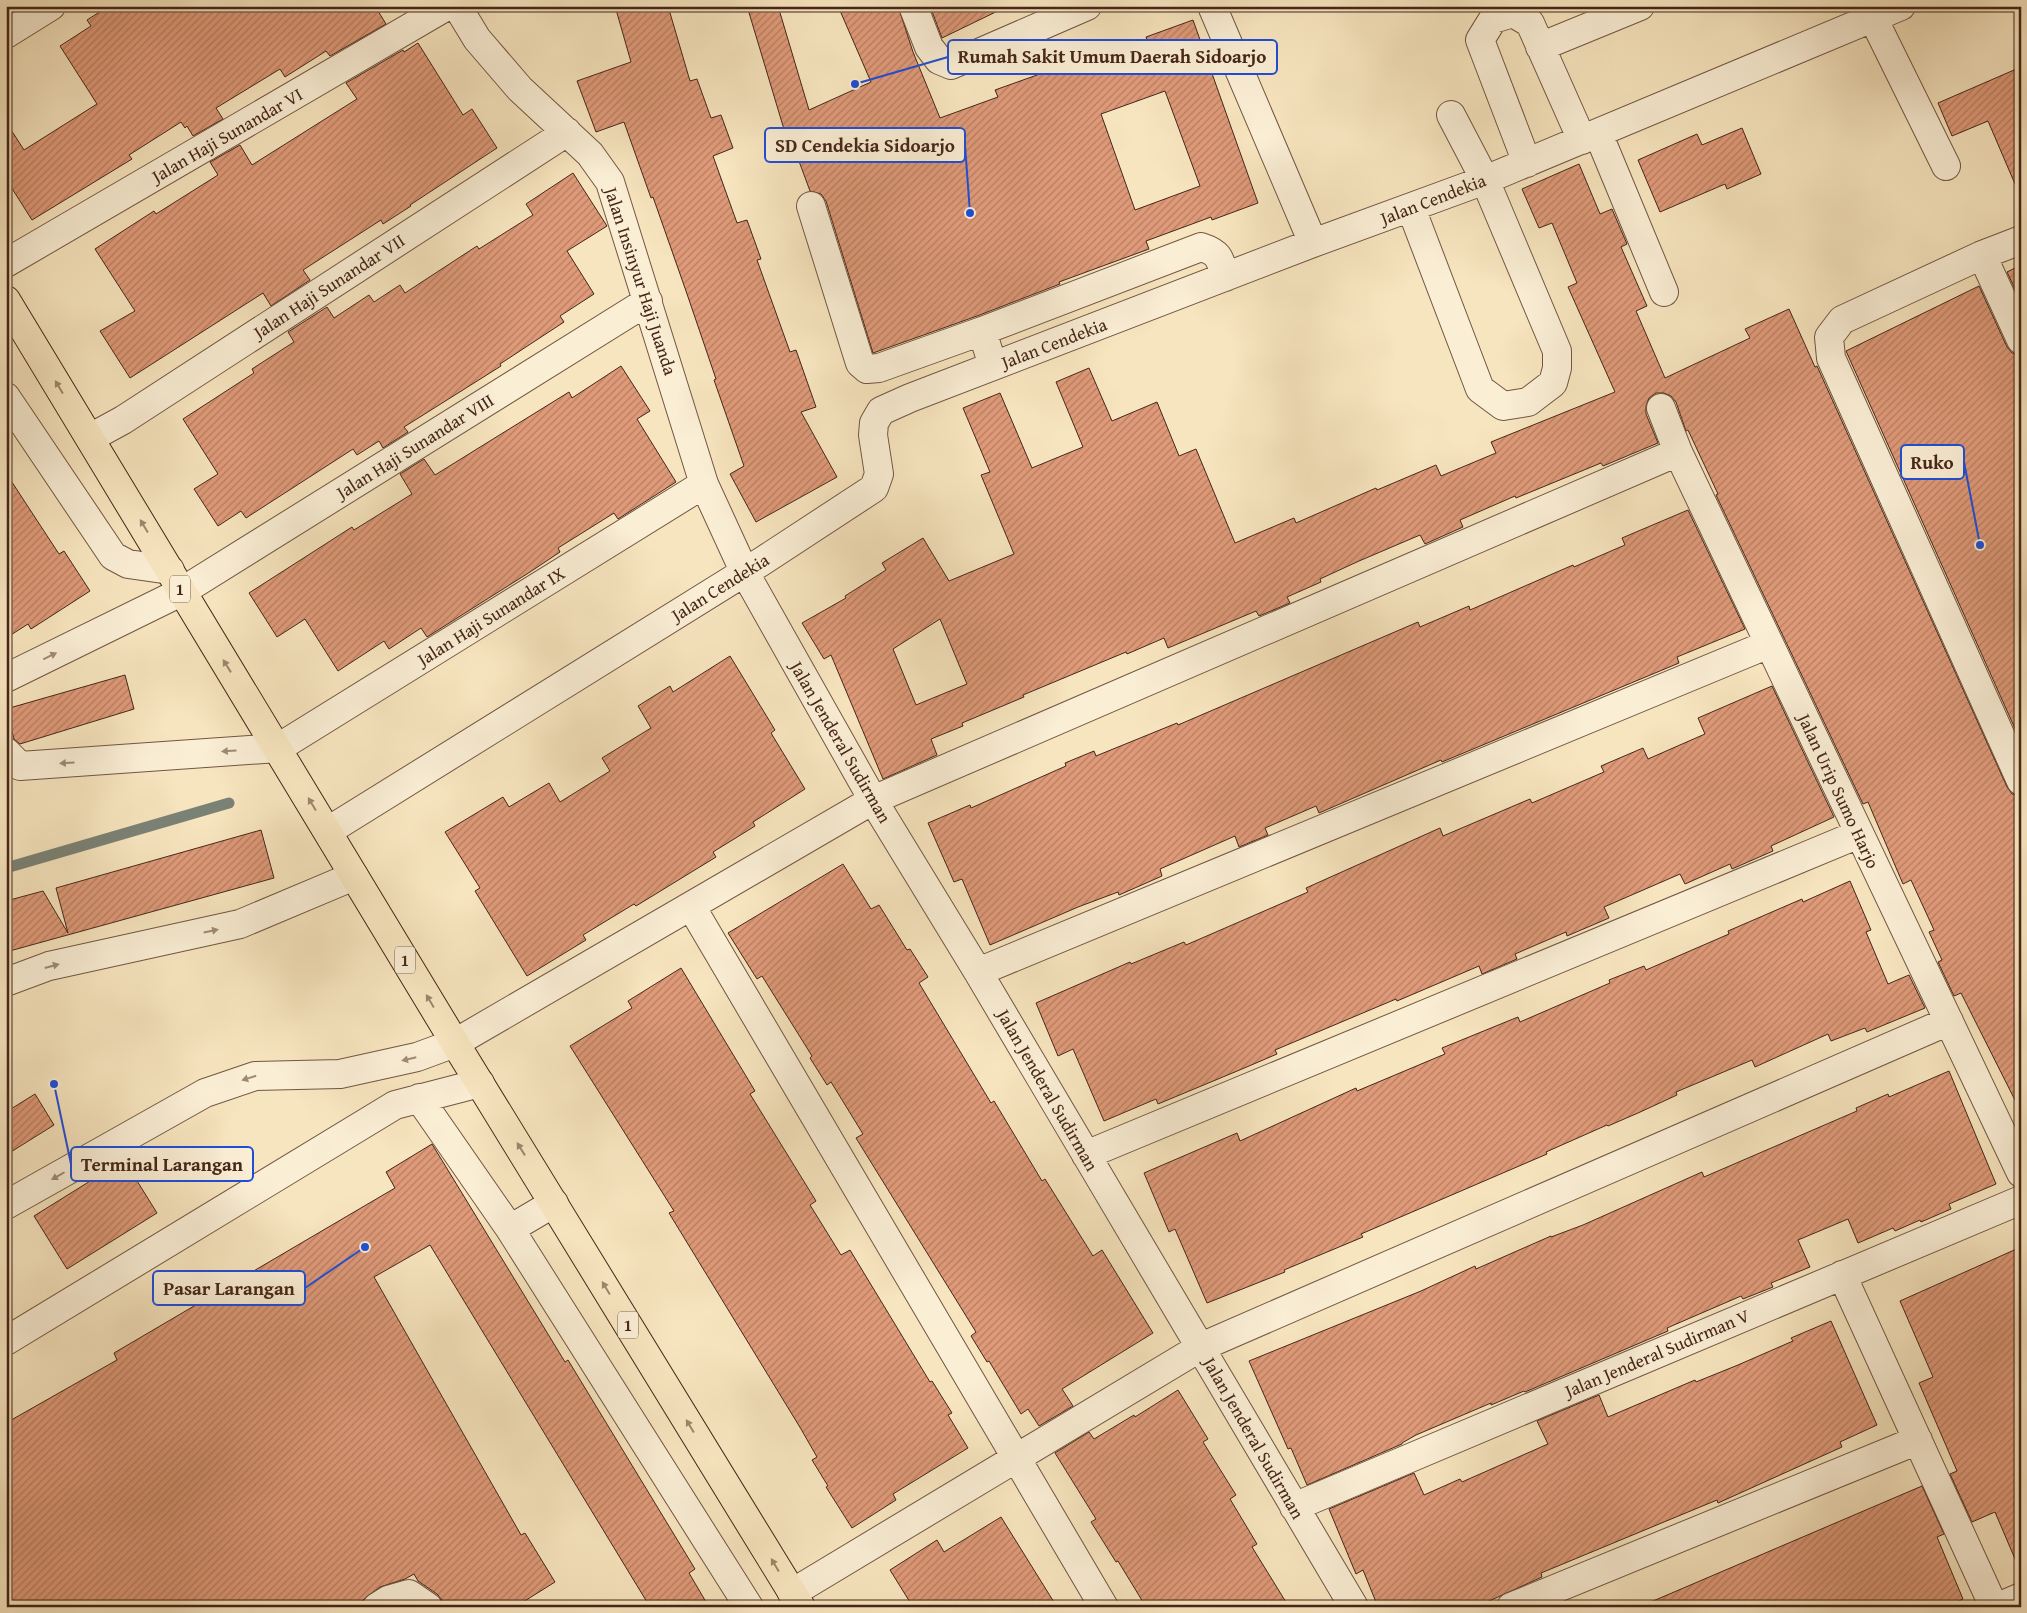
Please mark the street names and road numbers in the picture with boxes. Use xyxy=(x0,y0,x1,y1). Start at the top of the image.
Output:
street label: Jalan Haji Sunandar VI xyxy=(145,81,307,190)
street label: Jalan Cendekia xyxy=(1375,166,1490,232)
street label: Jalan Insinyur Haji Juanda xyxy=(597,182,684,379)
street label: Jalan Haji Sunandar VII xyxy=(246,227,410,346)
street label: Jalan Cendekia xyxy=(996,310,1111,376)
street label: Jalan Haji Sunandar VIII xyxy=(329,387,499,507)
street label: Jalan Cendekia xyxy=(664,546,775,629)
street label: Jalan Haji Sunandar IX xyxy=(410,560,570,673)
road number: 1 xyxy=(170,576,190,602)
street label: Jalan Jenderal Sudirman xyxy=(783,654,898,828)
street label: Jalan Urip Sumo Harjo xyxy=(1790,707,1887,873)
road number: 1 xyxy=(395,946,415,974)
street label: Jalan Jenderal Sudirman xyxy=(990,1002,1105,1176)
street label: Jalan Jenderal Sudirman V xyxy=(1559,1302,1754,1405)
road number: 1 xyxy=(618,1312,638,1338)
street label: Jalan Jenderal Sudirman xyxy=(1196,1350,1311,1524)

